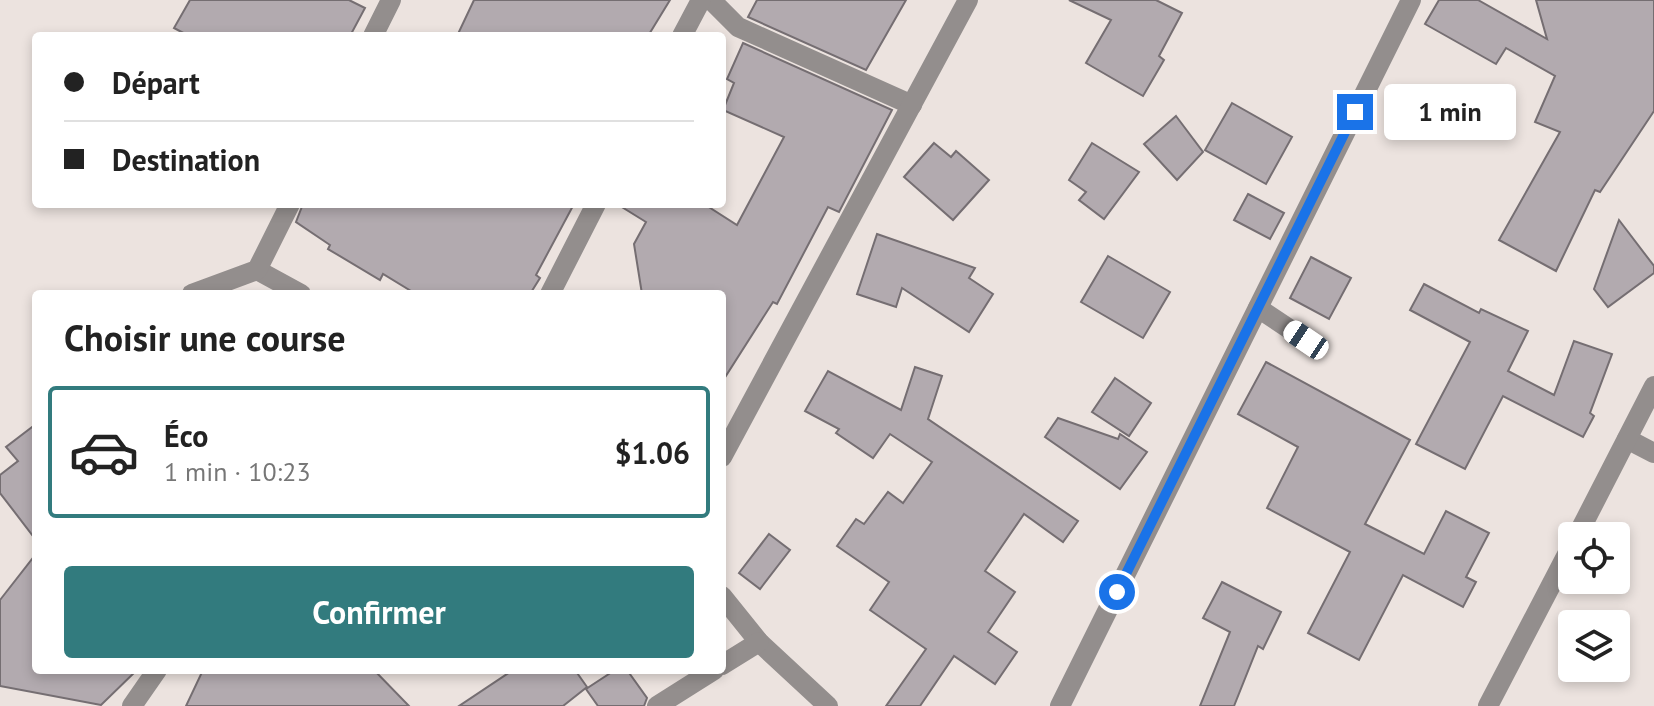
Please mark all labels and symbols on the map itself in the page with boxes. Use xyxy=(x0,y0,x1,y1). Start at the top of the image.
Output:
callout: 1 min xyxy=(1383,84,1515,140)
route end xyxy=(1337,94,1373,130)
car xyxy=(1279,317,1333,363)
route start xyxy=(1099,574,1135,610)

